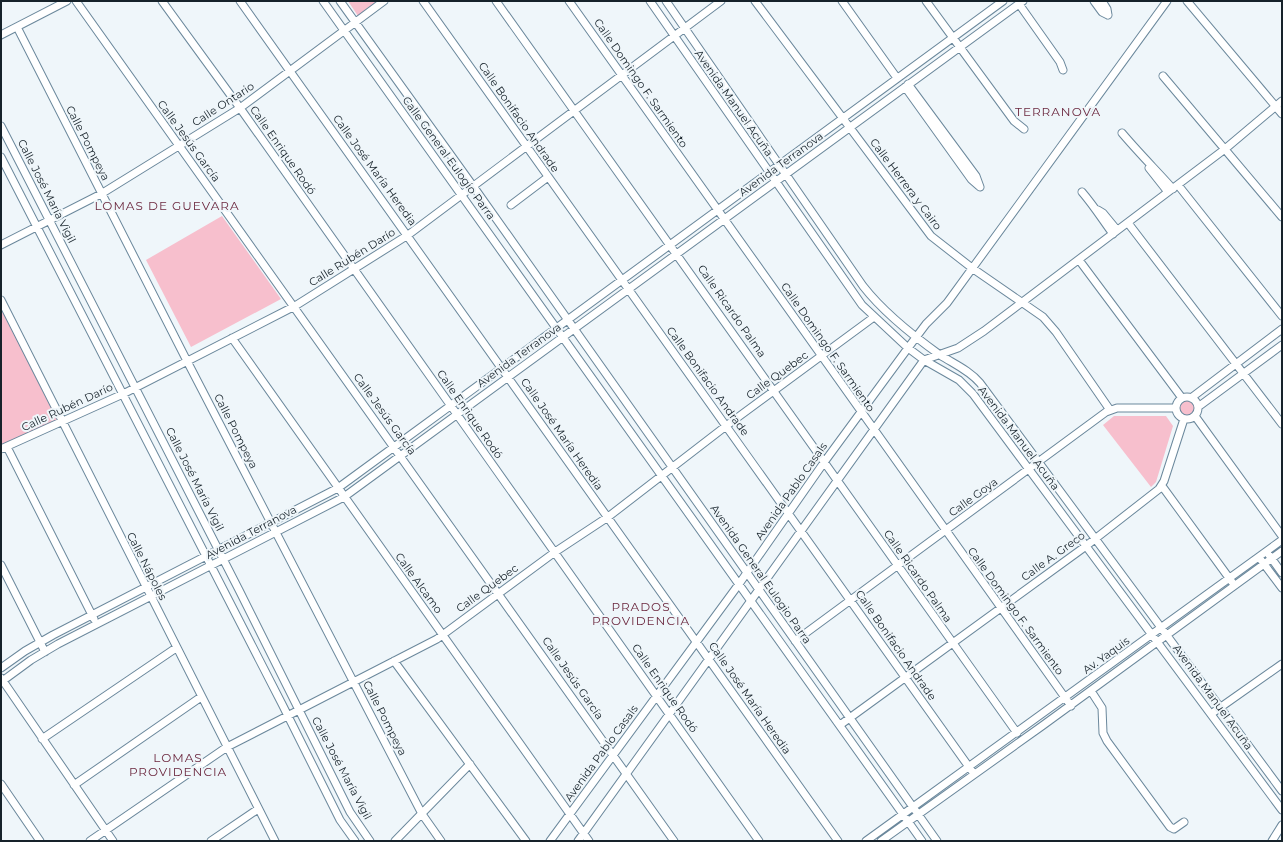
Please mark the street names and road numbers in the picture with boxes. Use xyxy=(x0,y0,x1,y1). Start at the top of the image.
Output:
street label: Calle Domingo F. Sarmiento xyxy=(591,16,691,150)
street label: Avenida Manuel Acuña xyxy=(692,47,776,159)
street label: Calle Bonifacio Andrade xyxy=(476,59,563,175)
street label: Calle Ontario xyxy=(189,79,257,129)
street label: Calle General Eulogio Parra xyxy=(400,94,498,222)
street label: Calle Jesús García xyxy=(155,97,223,185)
street label: Calle Pompeya xyxy=(63,103,113,183)
street label: Calle Enrique Rodó xyxy=(247,103,319,197)
street label: Calle José María Heredia xyxy=(330,112,420,228)
street label: Avenida Terranova xyxy=(736,129,826,199)
street label: Calle Herrera y Cairo xyxy=(867,135,945,233)
street label: Calle José María Vigil xyxy=(15,137,79,245)
street label: Calle Rubén Darío xyxy=(306,225,398,289)
street label: Calle Ricardo Palma xyxy=(695,262,769,360)
street label: Calle Domingo F. Sarmiento xyxy=(778,280,878,414)
street label: Avenida Terranova xyxy=(474,320,564,390)
street label: Calle Bonifacio Andrade xyxy=(664,324,753,439)
street label: Calle Quebec xyxy=(743,348,811,402)
street label: Calle Enrique Rodó xyxy=(434,367,506,461)
street label: Calle Jesús García xyxy=(351,370,419,458)
street label: Calle José María Heredia xyxy=(518,375,606,493)
street label: Calle Rubén Darío xyxy=(19,380,115,434)
street label: Avenida Manuel Acuña xyxy=(975,383,1063,493)
street label: Calle Pompeya xyxy=(211,391,261,471)
street label: Calle José María Vigil xyxy=(163,425,227,533)
street label: Avenida Pablo Casals xyxy=(752,439,830,543)
street label: Calle Goya xyxy=(946,475,1000,519)
street label: Avenida Terranova xyxy=(203,502,299,562)
street label: Avenida General Eulogio Parra xyxy=(707,502,815,646)
street label: Calle Ricardo Palma xyxy=(881,527,955,625)
street label: Calle A. Greco xyxy=(1018,528,1088,584)
street label: Calle Nápoles xyxy=(124,530,170,603)
street label: Calle Domingo F. Sarmiento xyxy=(965,544,1067,678)
street label: Calle Alcamo xyxy=(392,550,446,616)
street label: Calle Quebec xyxy=(453,561,521,615)
street label: Calle Bonifacio Andrade xyxy=(853,587,940,703)
street label: Av. Yaquis xyxy=(1080,633,1133,677)
street label: Calle Jesús García xyxy=(539,634,607,722)
street label: Calle José María Heredia xyxy=(706,639,794,757)
street label: Calle Enrique Rodó xyxy=(629,641,701,735)
street label: Avenida Manuel Acuña xyxy=(1170,642,1256,752)
street label: Calle Pompeya xyxy=(360,678,410,758)
street label: Avenida Pablo Casals xyxy=(561,701,641,804)
street label: Calle José María Vigil xyxy=(309,714,375,822)

